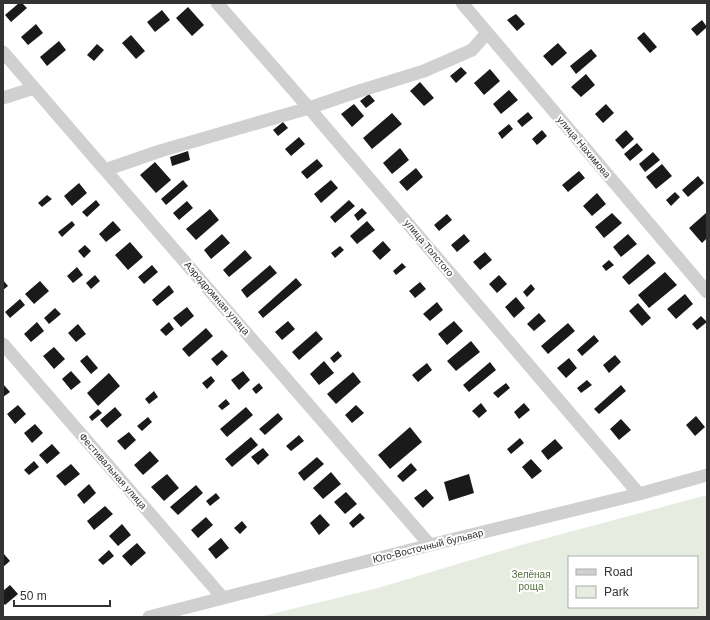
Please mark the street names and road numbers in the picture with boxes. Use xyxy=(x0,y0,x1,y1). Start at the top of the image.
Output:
street label: улица Нахимова xyxy=(555,114,613,180)
street label: улица Толстого xyxy=(402,217,456,279)
street label: Аэродромная улица xyxy=(182,259,252,337)
street label: Фестивальная улица xyxy=(77,431,149,512)
street label: Юго-Восточный бульвар xyxy=(372,527,485,565)

